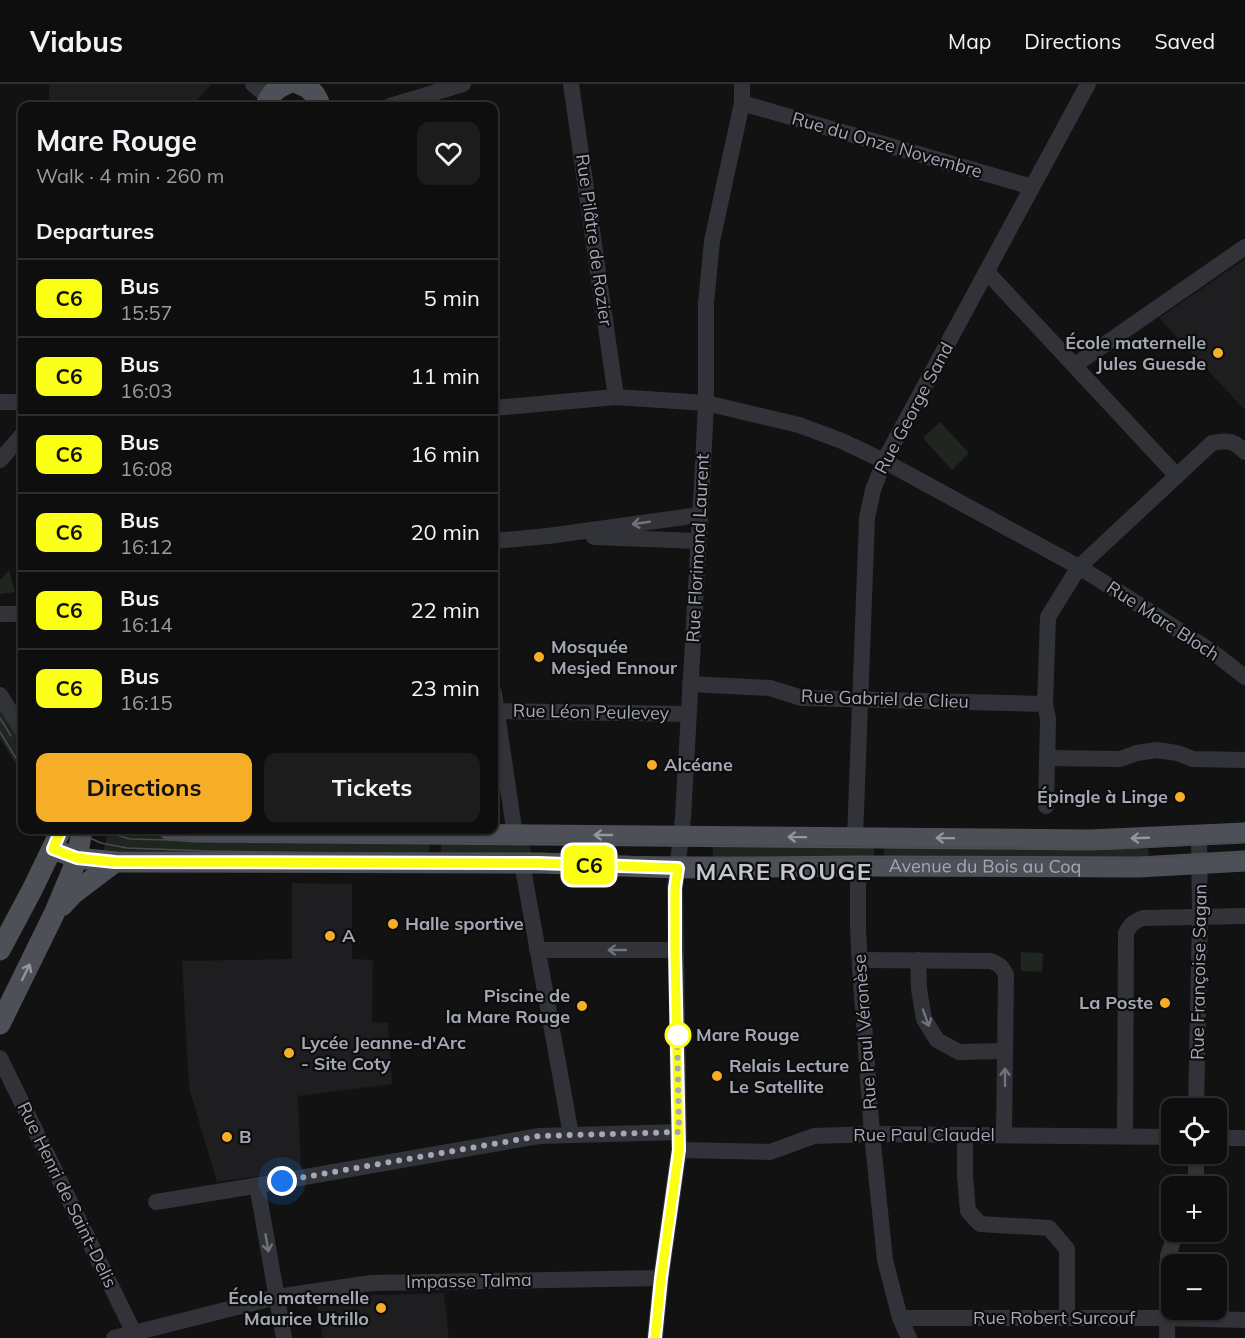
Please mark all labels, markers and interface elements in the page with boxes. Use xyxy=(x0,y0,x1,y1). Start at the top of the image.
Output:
text: Viabus xyxy=(30,24,123,59)
text: Map xyxy=(948,28,991,54)
text: Directions xyxy=(1024,28,1121,54)
text: Saved xyxy=(1154,28,1215,54)
street label: Rue du Onze Novembre xyxy=(789,106,985,183)
button: heart xyxy=(417,122,480,185)
text: Mare Rouge xyxy=(36,123,197,158)
street label: Rue Pilâtre de Rozier xyxy=(571,153,618,328)
text: Walk · 4 min · 260 m xyxy=(36,163,224,188)
text: Departures xyxy=(36,217,154,245)
text: Bus xyxy=(120,272,159,300)
text: 5 min xyxy=(424,284,480,312)
text: C6 xyxy=(56,285,83,311)
text: 15:57 xyxy=(120,300,173,325)
place label: École maternelle Jules Guesde xyxy=(1065,331,1206,375)
street label: Rue George Sand xyxy=(869,338,958,477)
marker: École maternelle Jules Guesde xyxy=(1211,346,1225,360)
text: Bus xyxy=(120,350,159,378)
text: 11 min xyxy=(410,362,480,390)
text: C6 xyxy=(56,363,83,389)
text: 16:03 xyxy=(120,378,173,403)
text: Bus xyxy=(120,428,159,456)
text: 16 min xyxy=(410,440,480,468)
text: C6 xyxy=(56,441,83,467)
street label: Rue Florimond Laurent xyxy=(681,453,714,643)
text: 16:08 xyxy=(120,456,173,481)
text: Bus xyxy=(120,506,159,534)
text: 20 min xyxy=(410,518,480,546)
one-way arrow xyxy=(632,518,652,529)
text: C6 xyxy=(56,519,83,545)
text: 16:12 xyxy=(120,534,173,559)
street label: Rue Marc Bloch xyxy=(1103,576,1224,666)
text: Bus xyxy=(120,584,159,612)
text: 22 min xyxy=(410,596,480,624)
text: C6 xyxy=(56,597,83,623)
text: 16:14 xyxy=(120,612,173,637)
place label: Mosquée Mesjed Ennour xyxy=(551,635,678,679)
marker: Mosquée Mesjed Ennour xyxy=(532,650,546,664)
text: Bus xyxy=(120,662,159,690)
text: 23 min xyxy=(410,674,480,702)
text: C6 xyxy=(56,675,83,701)
street label: Rue Gabriel de Clieu xyxy=(801,684,969,713)
text: 16:15 xyxy=(120,690,173,715)
street label: Rue Léon Peulevey xyxy=(513,699,670,724)
button: Directions xyxy=(36,753,252,822)
button: Tickets xyxy=(264,753,480,822)
place label: Alcéane xyxy=(664,753,733,776)
marker: Alcéane xyxy=(645,758,659,772)
place label: Épingle à Linge xyxy=(1037,785,1168,808)
marker: Épingle à Linge xyxy=(1173,790,1187,804)
one-way arrow xyxy=(593,829,613,841)
one-way arrow xyxy=(787,831,807,843)
one-way arrow xyxy=(936,833,956,844)
one-way arrow xyxy=(1131,833,1151,844)
line badge: C6 xyxy=(562,846,616,884)
text: C6 xyxy=(576,852,603,878)
street label: Avenue du Bois au Coq xyxy=(889,854,1081,878)
district label: MARE ROUGE xyxy=(696,856,873,886)
street label: Rue Françoise Sagan xyxy=(1185,884,1212,1060)
place label: Halle sportive xyxy=(405,912,524,935)
marker: Halle sportive xyxy=(386,917,400,931)
place label: A xyxy=(342,924,356,947)
marker: A xyxy=(323,929,337,943)
one-way arrow xyxy=(607,944,627,956)
street label: Rue Paul Véronèse xyxy=(848,954,881,1111)
one-way arrow xyxy=(20,963,32,981)
place label: Piscine de la Mare Rouge xyxy=(446,984,570,1028)
place label: La Poste xyxy=(1079,991,1153,1014)
marker: La Poste xyxy=(1158,996,1172,1010)
marker: Piscine de la Mare Rouge xyxy=(575,999,589,1013)
one-way arrow xyxy=(921,1008,932,1026)
marker: Mare Rouge xyxy=(665,1022,691,1048)
place label: Mare Rouge xyxy=(696,1023,800,1046)
place label: Lycée Jeanne-d'Arc - Site Coty xyxy=(301,1031,466,1075)
marker: Lycée Jeanne-d'Arc - Site Coty xyxy=(282,1046,296,1060)
place label: Relais Lecture Le Satellite xyxy=(729,1054,849,1098)
one-way arrow xyxy=(999,1067,1011,1087)
marker: Relais Lecture Le Satellite xyxy=(710,1069,724,1083)
street label: Rue Henri de Saint-Delis xyxy=(12,1098,122,1291)
map controls xyxy=(1161,1098,1227,1320)
button: locate xyxy=(1161,1098,1227,1164)
street label: Rue Paul Claudel xyxy=(853,1123,995,1146)
place label: B xyxy=(239,1125,251,1148)
marker: B xyxy=(220,1130,234,1144)
your location xyxy=(267,1166,297,1196)
button: + xyxy=(1161,1176,1227,1242)
one-way arrow xyxy=(262,1233,273,1252)
button: − xyxy=(1161,1254,1227,1320)
street label: Impasse Talma xyxy=(406,1268,532,1293)
place label: École maternelle Maurice Utrillo xyxy=(228,1286,369,1330)
marker: École maternelle Maurice Utrillo xyxy=(374,1301,388,1315)
street label: Rue Robert Surcouf xyxy=(973,1306,1136,1329)

